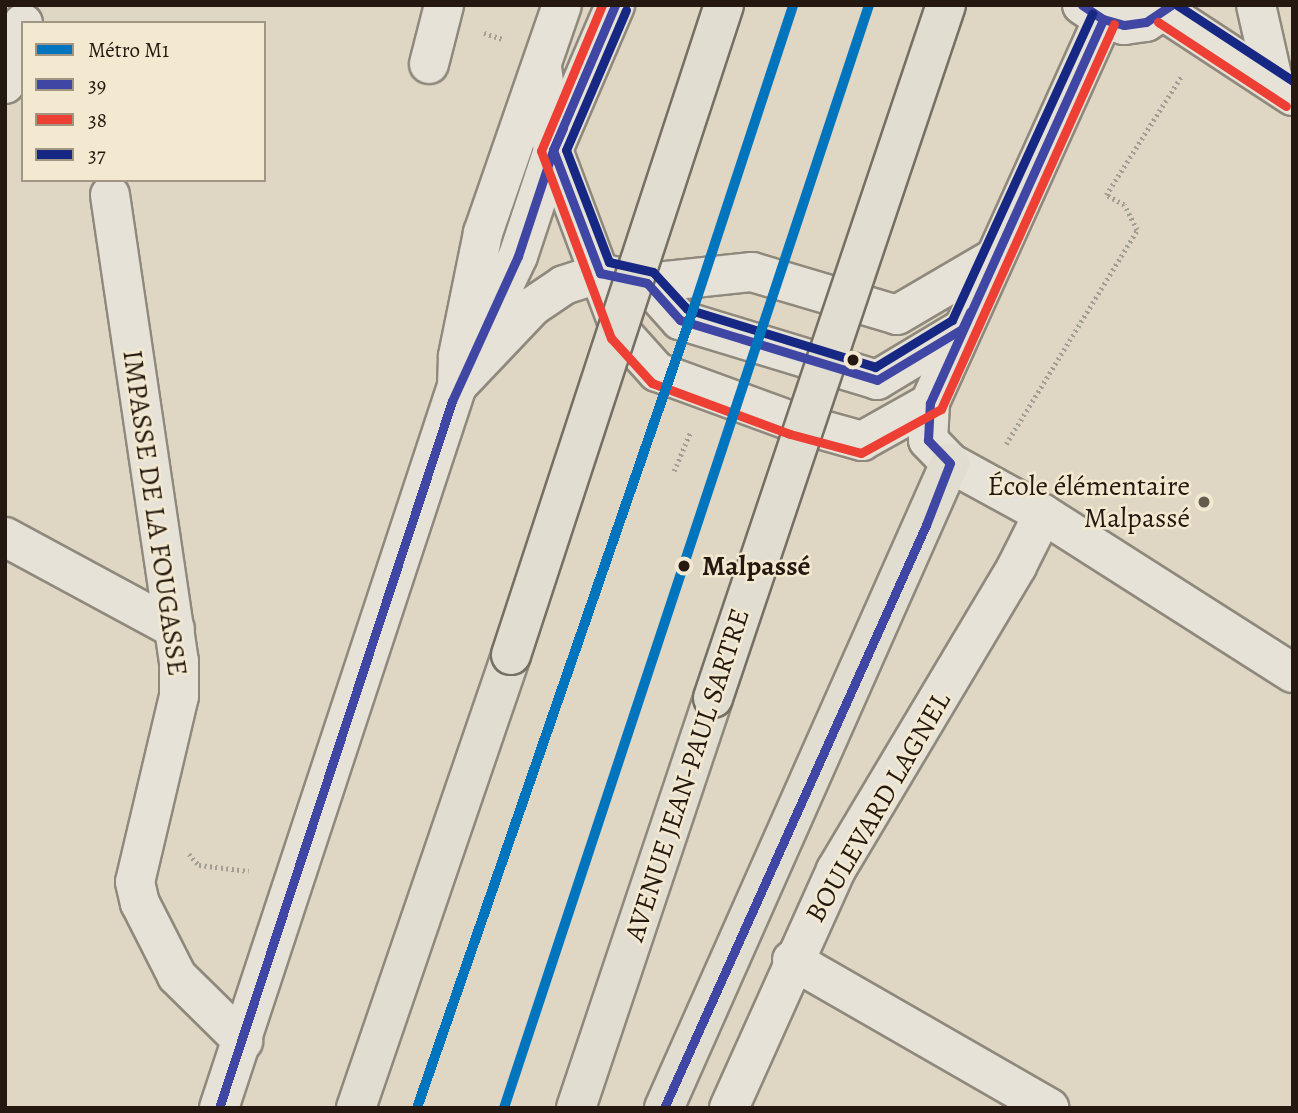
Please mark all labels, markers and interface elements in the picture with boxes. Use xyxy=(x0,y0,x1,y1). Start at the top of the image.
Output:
legend xyxy=(21,21,266,182)
text: Métro M1 xyxy=(88,36,169,64)
text: 39 xyxy=(88,71,106,99)
text: 38 xyxy=(88,106,107,134)
text: 37 xyxy=(88,141,106,169)
street label: IMPASSE DE LA FOUGASSE xyxy=(115,348,195,678)
unlabelled marker xyxy=(846,353,860,367)
place label: École élémentaire Malpassé xyxy=(988,469,1190,535)
marker: École élémentaire Malpassé xyxy=(1196,494,1212,510)
place label: Malpassé xyxy=(702,549,810,583)
marker: Malpassé xyxy=(673,555,695,577)
street label: AVENUE JEAN-PAUL SARTRE xyxy=(617,604,757,946)
street label: BOULEVARD LAGNEL xyxy=(798,686,958,928)

